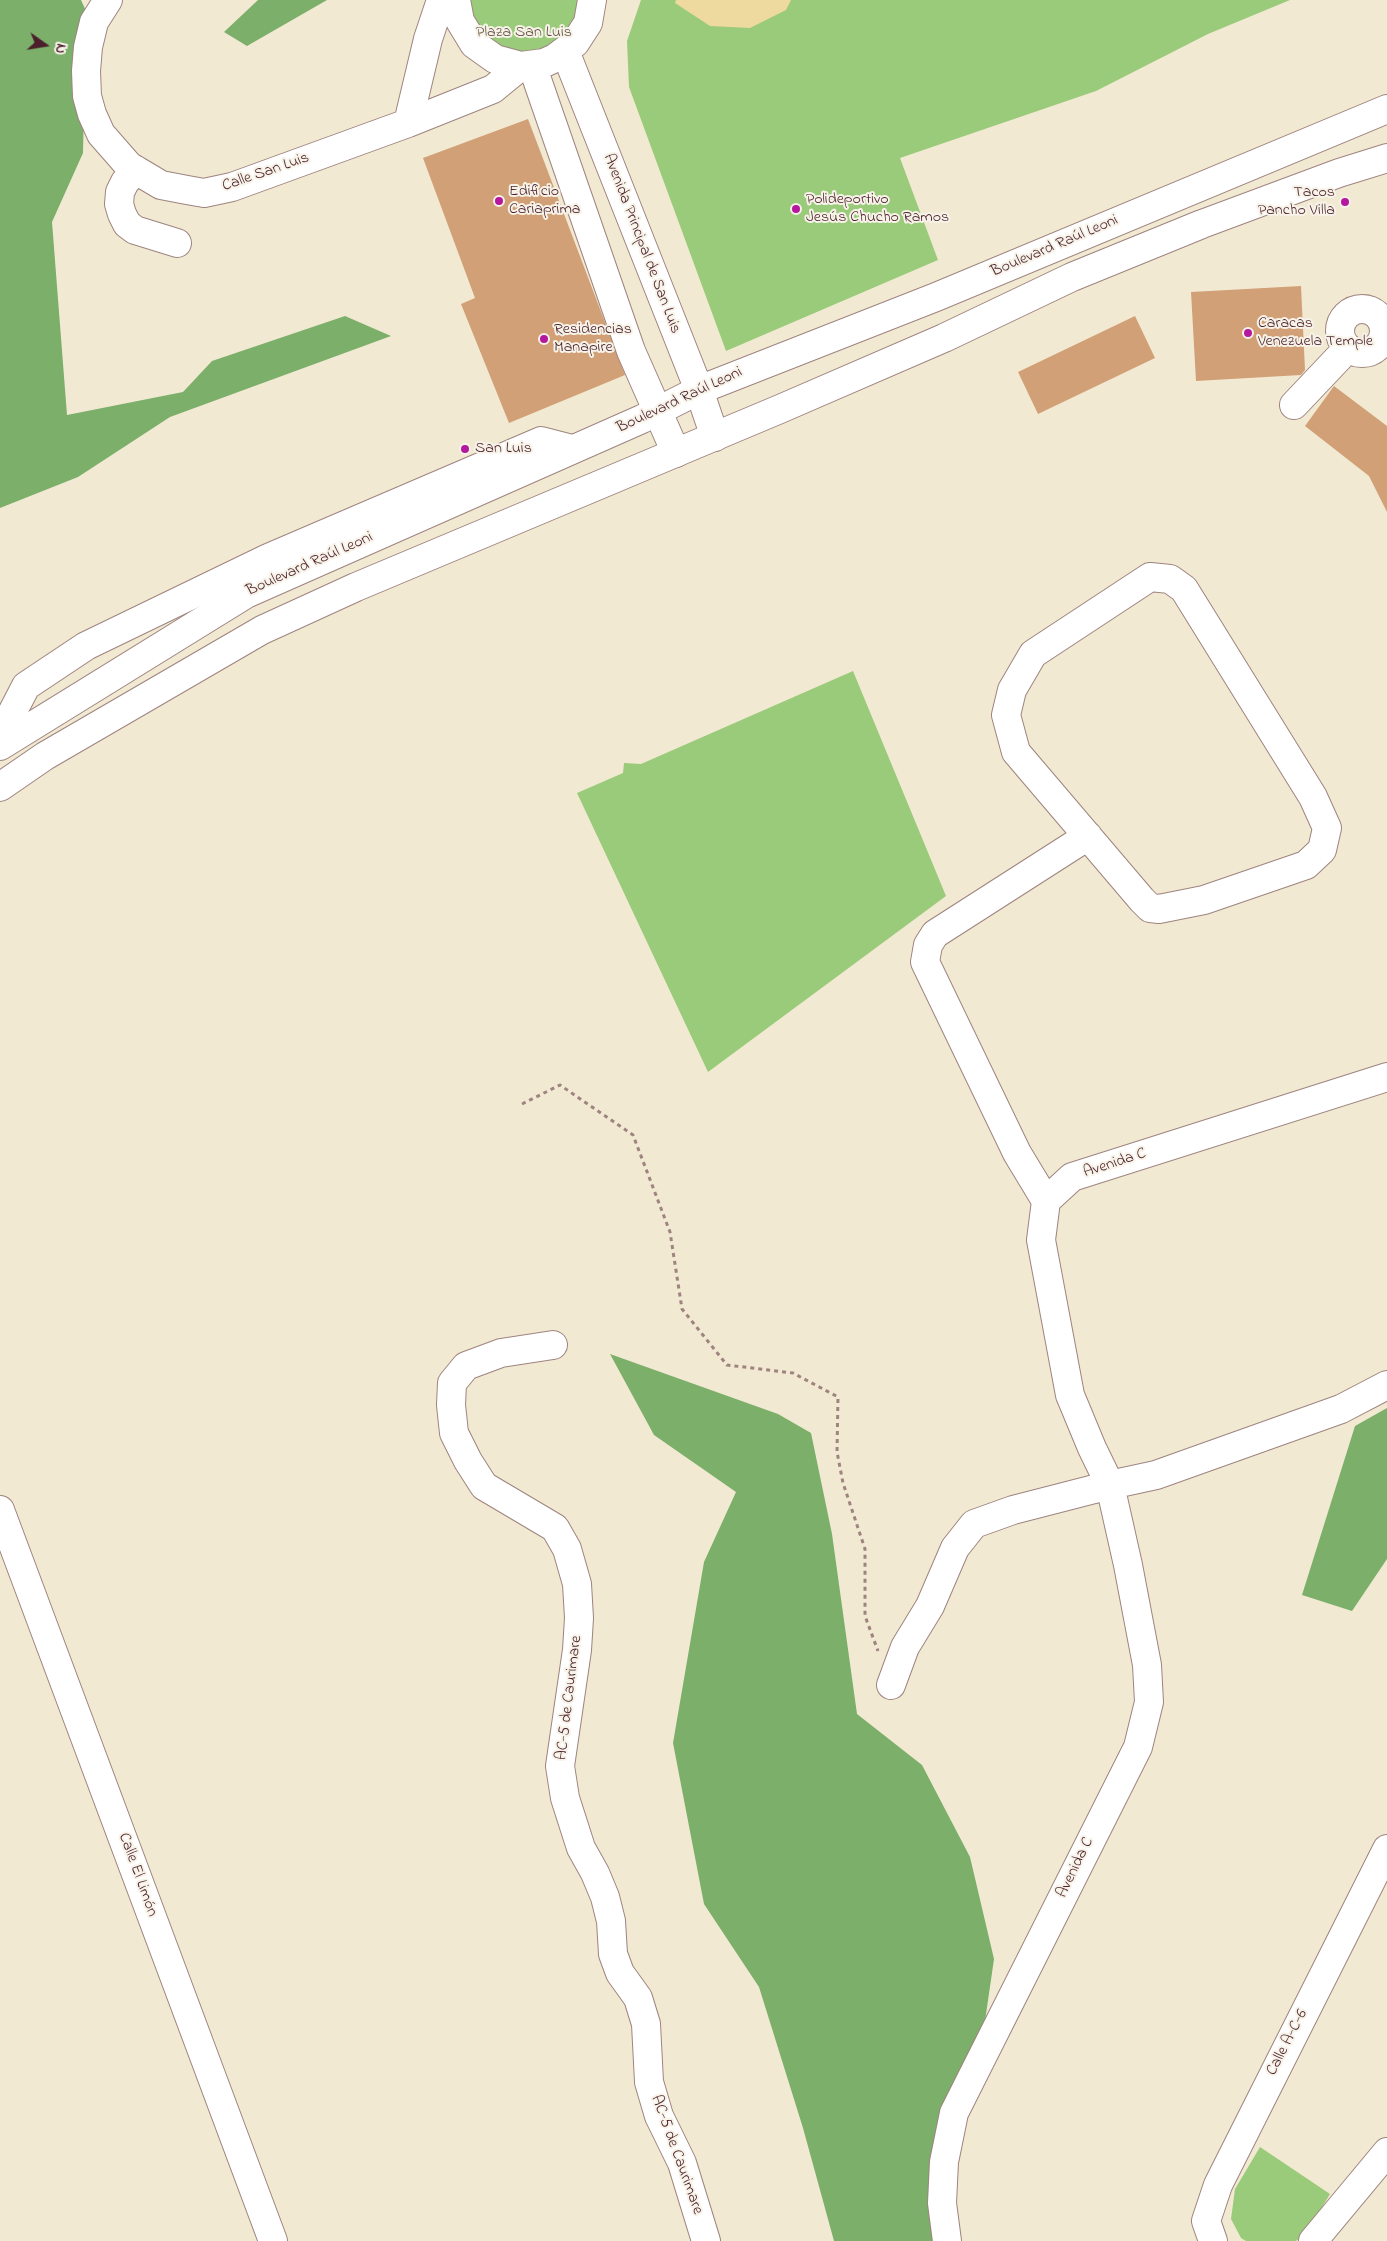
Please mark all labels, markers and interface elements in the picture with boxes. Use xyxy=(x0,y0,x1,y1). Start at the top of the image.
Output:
north arrow xyxy=(20,20,70,70)
park label: Plaza San Luis xyxy=(476,23,572,43)
text: N xyxy=(49,42,71,55)
street label: Calle San Luis xyxy=(220,149,312,197)
street label: Avenida Principal de San Luis xyxy=(598,151,684,337)
place label: Edificio Cariaprima xyxy=(509,182,581,220)
place label: Tacos Pancho Villa xyxy=(1258,183,1335,221)
place label: Polideportivo Jesús Chucho Ramos xyxy=(806,190,949,228)
marker: Edificio Cariaprima xyxy=(493,195,505,207)
marker: Tacos Pancho Villa xyxy=(1339,196,1351,208)
marker: Polideportivo Jesús Chucho Ramos xyxy=(790,203,802,215)
street label: Boulevard Raúl Leoni xyxy=(989,212,1121,282)
place label: Caracas Venezuela Temple xyxy=(1258,314,1373,352)
place label: Residencias Manapire xyxy=(554,320,632,358)
marker: Caracas Venezuela Temple xyxy=(1242,327,1254,339)
marker: Residencias Manapire xyxy=(538,333,550,345)
street label: Boulevard Raúl Leoni xyxy=(614,364,746,438)
place label: San Luis xyxy=(475,439,532,459)
marker: San Luis xyxy=(459,443,471,455)
street label: Boulevard Raúl Leoni xyxy=(244,529,376,601)
street label: Avenida C xyxy=(1081,1145,1149,1183)
street label: AC-5 de Caurimare xyxy=(553,1635,587,1761)
street label: Calle El Limón xyxy=(113,1830,161,1920)
street label: Avenida C xyxy=(1053,1835,1099,1901)
street label: Calle A-C-6 xyxy=(1263,2007,1313,2079)
street label: AC-5 de Caurimare xyxy=(646,2093,706,2217)

